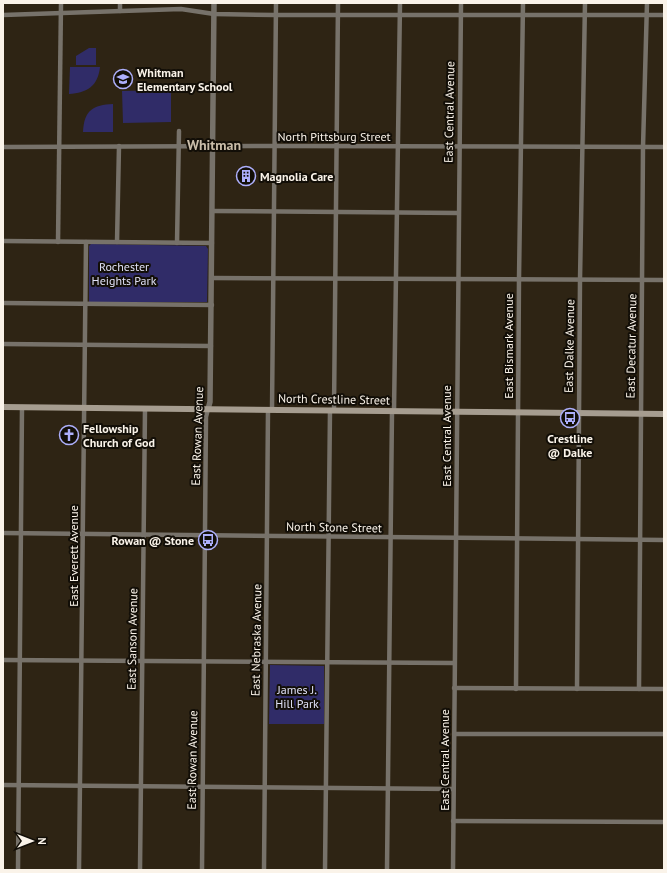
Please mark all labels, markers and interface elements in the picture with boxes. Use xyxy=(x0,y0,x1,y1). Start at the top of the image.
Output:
street label: East Central Avenue xyxy=(441,61,457,163)
place label: Whitman Elementary School xyxy=(137,65,233,94)
school or university icon: Whitman Elementary School xyxy=(112,68,134,90)
street label: North Pittsburg Street xyxy=(277,129,391,144)
district label: Whitman xyxy=(187,136,241,154)
building icon: Magnolia Care xyxy=(235,165,257,187)
place label: Magnolia Care xyxy=(260,169,333,184)
park label: Rochester Heights Park xyxy=(92,259,157,288)
street label: East Bismark Avenue xyxy=(501,293,516,399)
street label: East Decatur Avenue xyxy=(623,293,639,399)
street label: East Dalke Avenue xyxy=(561,299,577,393)
street label: East Central Avenue xyxy=(439,385,454,487)
street label: East Rowan Avenue xyxy=(188,386,206,486)
street label: North Crestline Street xyxy=(278,391,390,407)
bus stop icon: Crestline @ Dalke xyxy=(559,407,581,429)
place label: Fellowship Church of God xyxy=(83,421,155,450)
church icon: Fellowship Church of God xyxy=(58,424,80,446)
place label: Crestline @ Dalke xyxy=(547,431,593,460)
street label: East Everett Avenue xyxy=(66,505,81,607)
street label: North Stone Street xyxy=(286,519,382,535)
bus stop icon: Rowan @ Stone xyxy=(197,529,219,551)
place label: Rowan @ Stone xyxy=(112,533,194,548)
street label: East Nebraska Avenue xyxy=(248,584,264,696)
street label: East Sanson Avenue xyxy=(124,588,140,690)
park label: James J. Hill Park xyxy=(275,682,319,711)
street label: East Central Avenue xyxy=(437,709,452,811)
street label: East Rowan Avenue xyxy=(184,710,200,810)
north arrow xyxy=(12,821,52,861)
text: N xyxy=(35,837,49,845)

